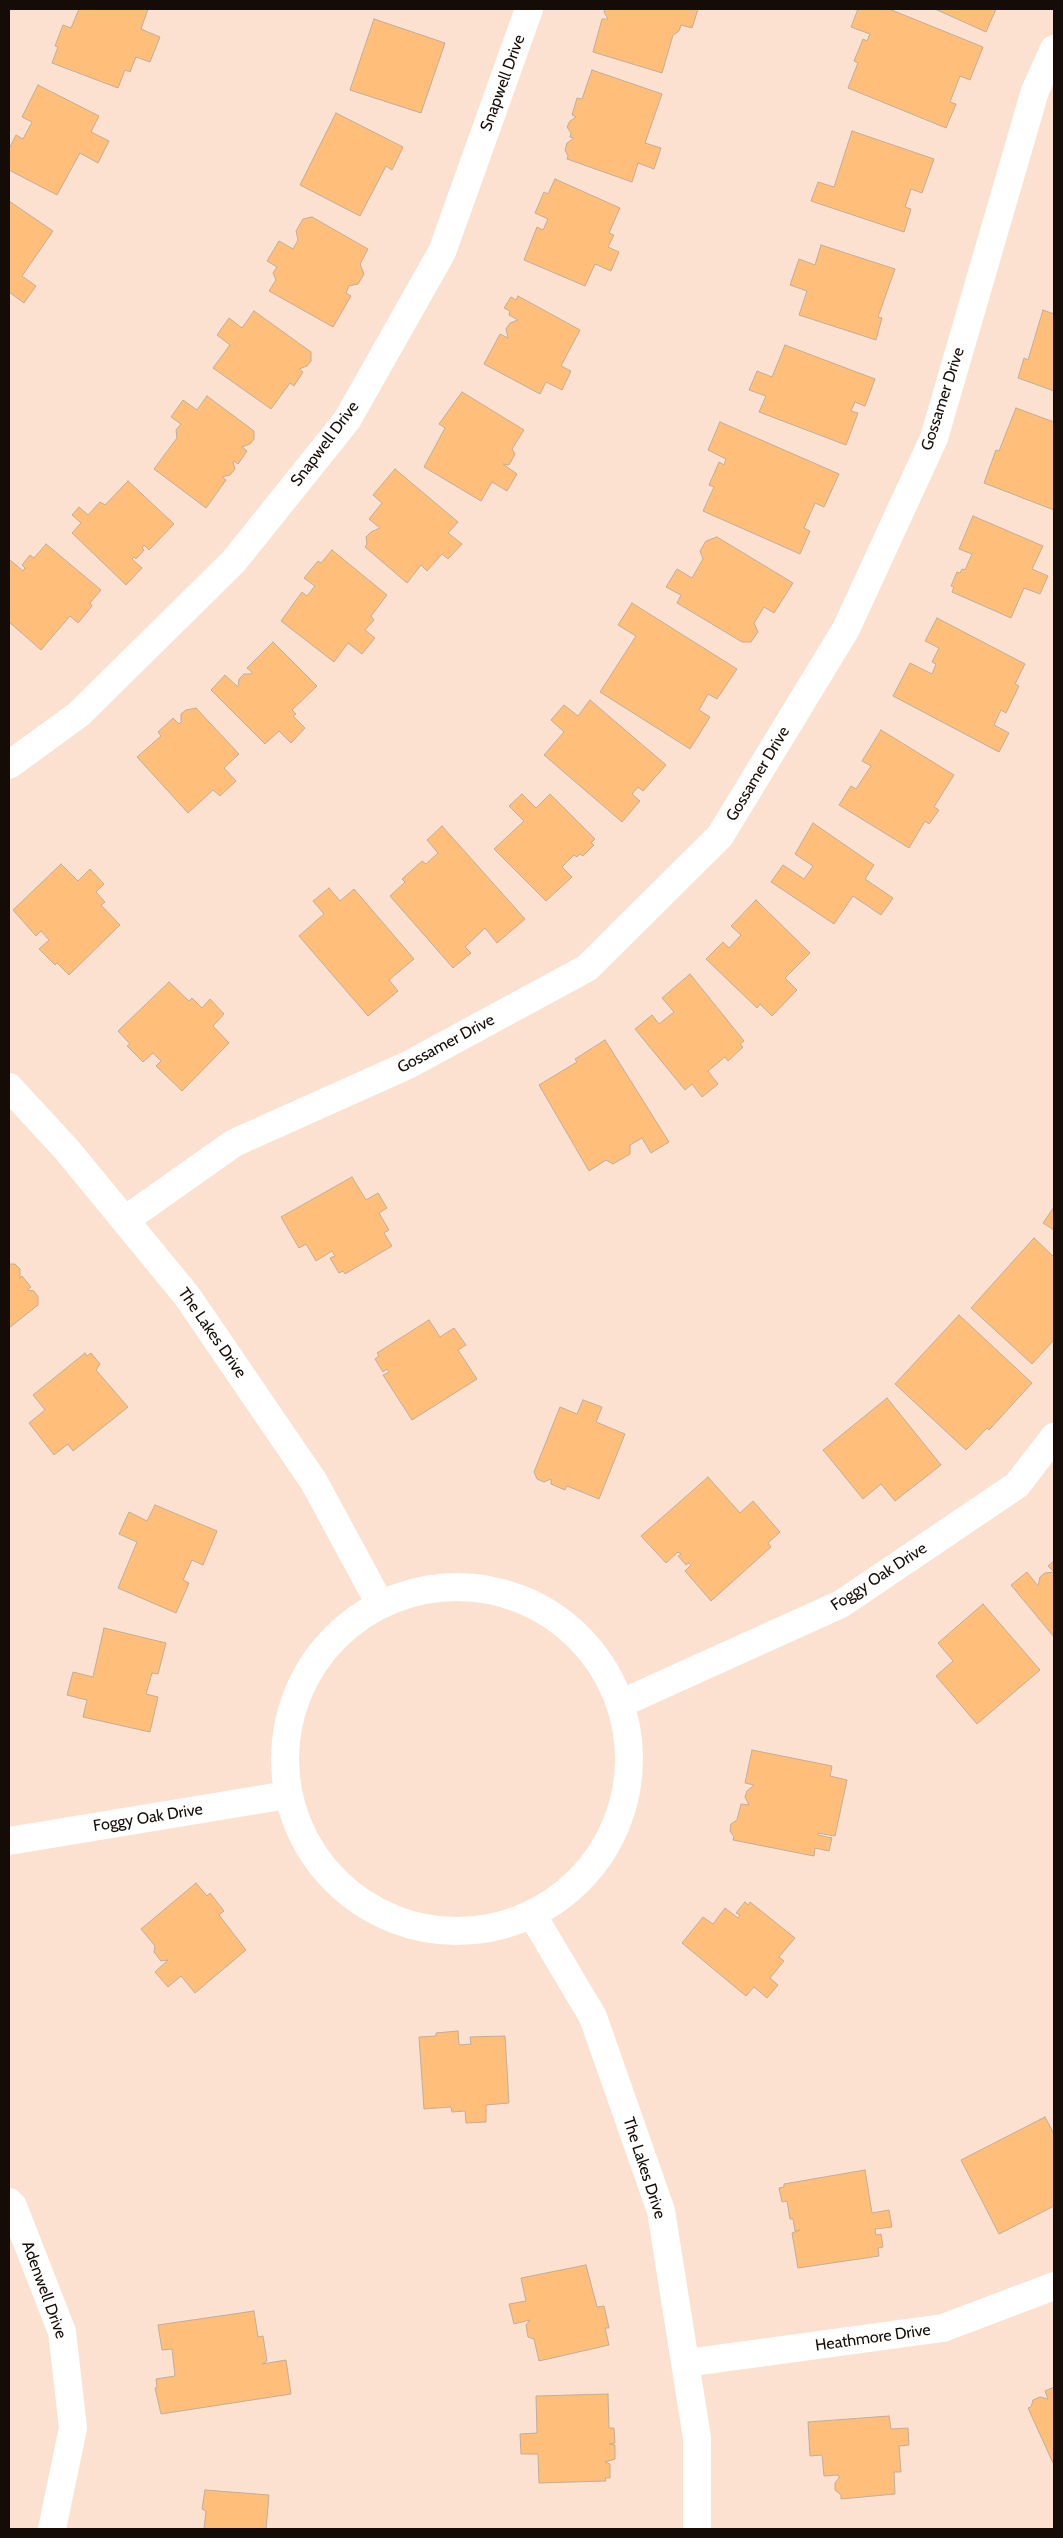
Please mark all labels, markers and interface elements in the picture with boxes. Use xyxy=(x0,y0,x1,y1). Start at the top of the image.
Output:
street label: Snapwell Drive xyxy=(477,32,529,134)
street label: Gossamer Drive xyxy=(917,345,969,453)
street label: Snapwell Drive xyxy=(287,398,363,490)
street label: Gossamer Drive xyxy=(722,723,794,825)
street label: Gossamer Drive xyxy=(394,1010,498,1078)
street label: The Lakes Drive xyxy=(174,1284,250,1382)
street label: Foggy Oak Drive xyxy=(827,1539,931,1615)
street label: Foggy Oak Drive xyxy=(92,1800,204,1836)
street label: The Lakes Drive xyxy=(619,2115,669,2221)
street label: Adenwell Drive xyxy=(17,2239,71,2341)
street label: Heathmore Drive xyxy=(814,2320,932,2356)

